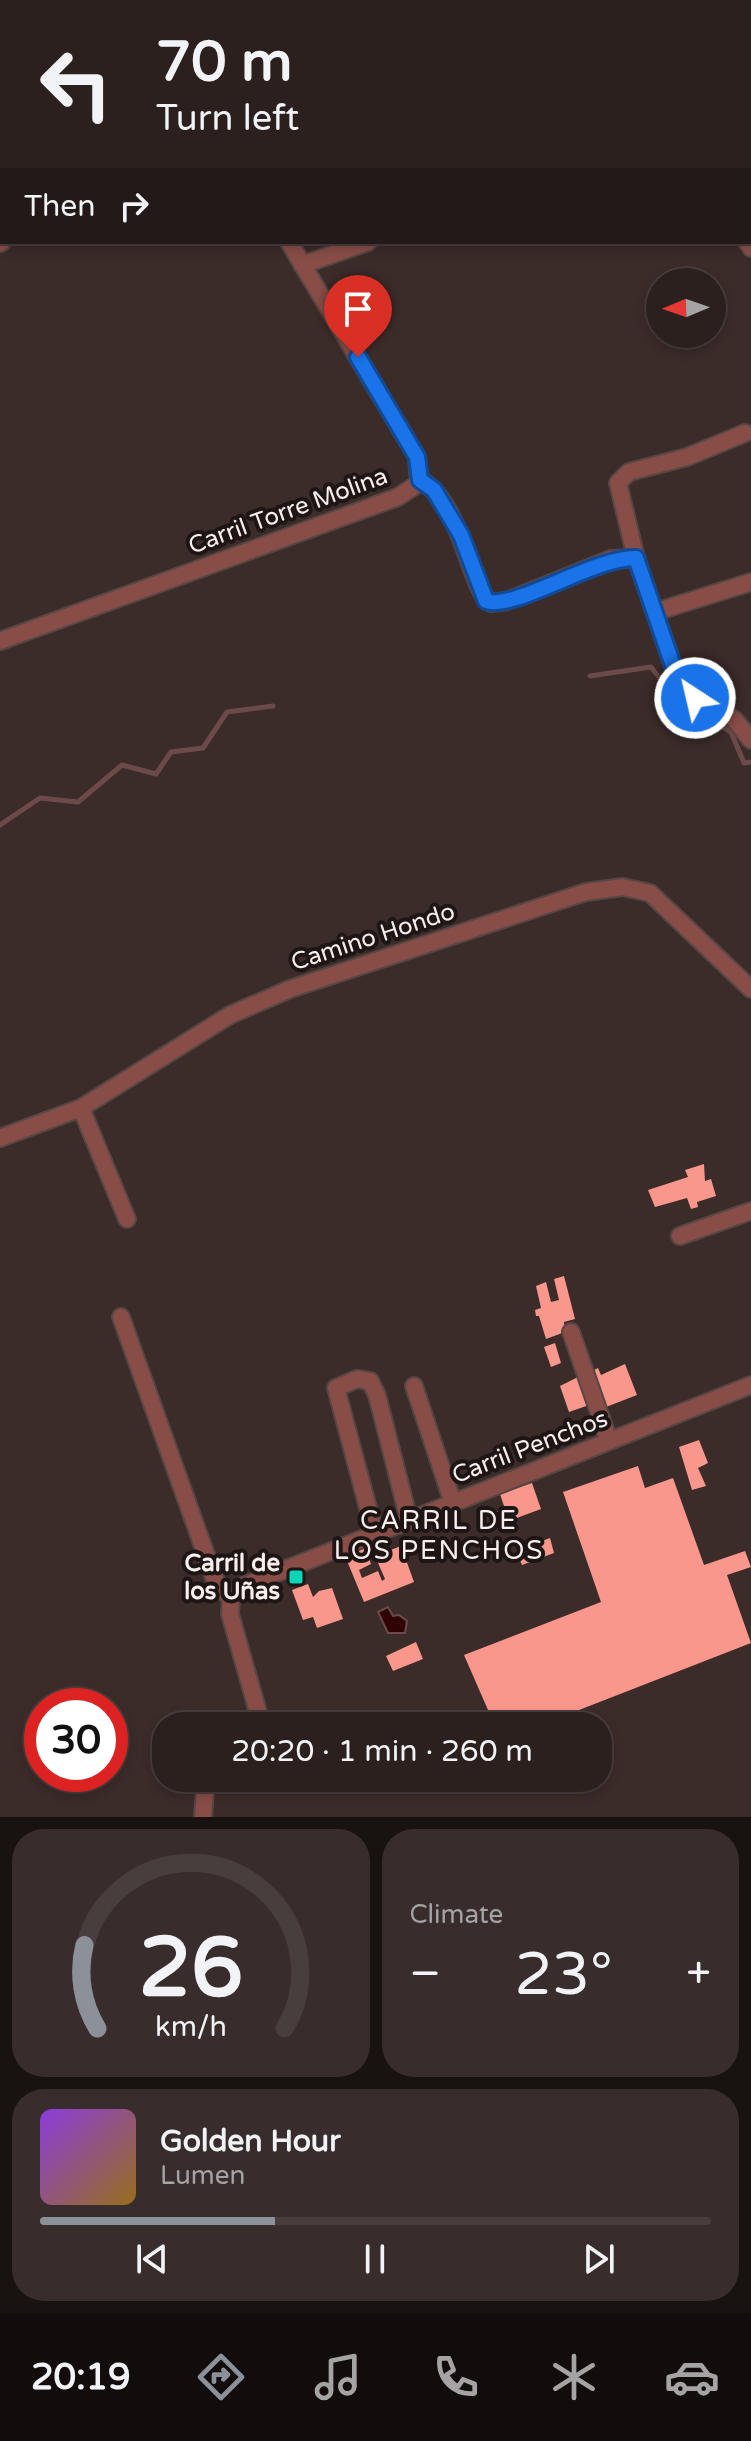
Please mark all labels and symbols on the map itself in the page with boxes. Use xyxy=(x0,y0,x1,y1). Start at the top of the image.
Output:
north arrow xyxy=(646,268,726,348)
pin xyxy=(324,275,392,357)
street label: Carril Torre Molina xyxy=(184,462,392,560)
position arrow xyxy=(653,656,737,740)
street label: Camino Hondo xyxy=(288,897,458,977)
street label: Carril Penchos xyxy=(448,1404,612,1490)
district label: CARRIL DE LOS PENCHOS xyxy=(334,1505,544,1566)
place label: Carril de los Uñas xyxy=(184,1549,280,1606)
marker: Carril de los Uñas xyxy=(287,1568,305,1586)
speed limit sign: 30 xyxy=(24,1688,128,1792)

